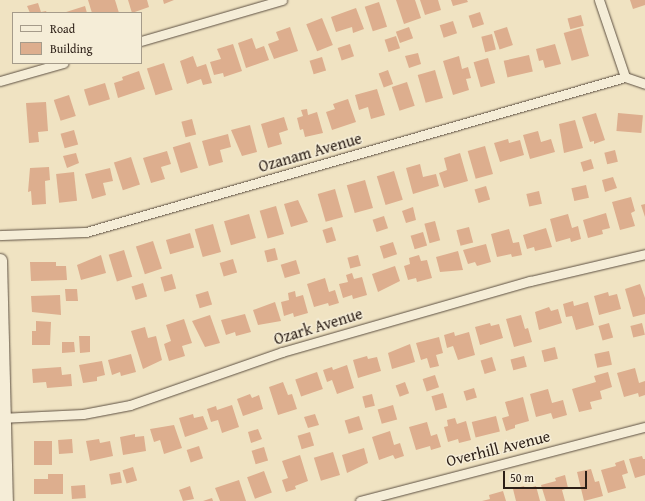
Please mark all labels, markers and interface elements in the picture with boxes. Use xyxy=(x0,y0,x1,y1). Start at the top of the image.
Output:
legend xyxy=(12,12,142,64)
text: Road xyxy=(50,20,75,37)
text: Building xyxy=(50,40,93,57)
street label: Ozanam Avenue xyxy=(256,128,364,176)
street label: Ozark Avenue xyxy=(271,303,365,349)
street label: Overhill Avenue xyxy=(444,426,552,470)
scale bar xyxy=(505,463,589,489)
text: 50 m xyxy=(510,469,534,486)

